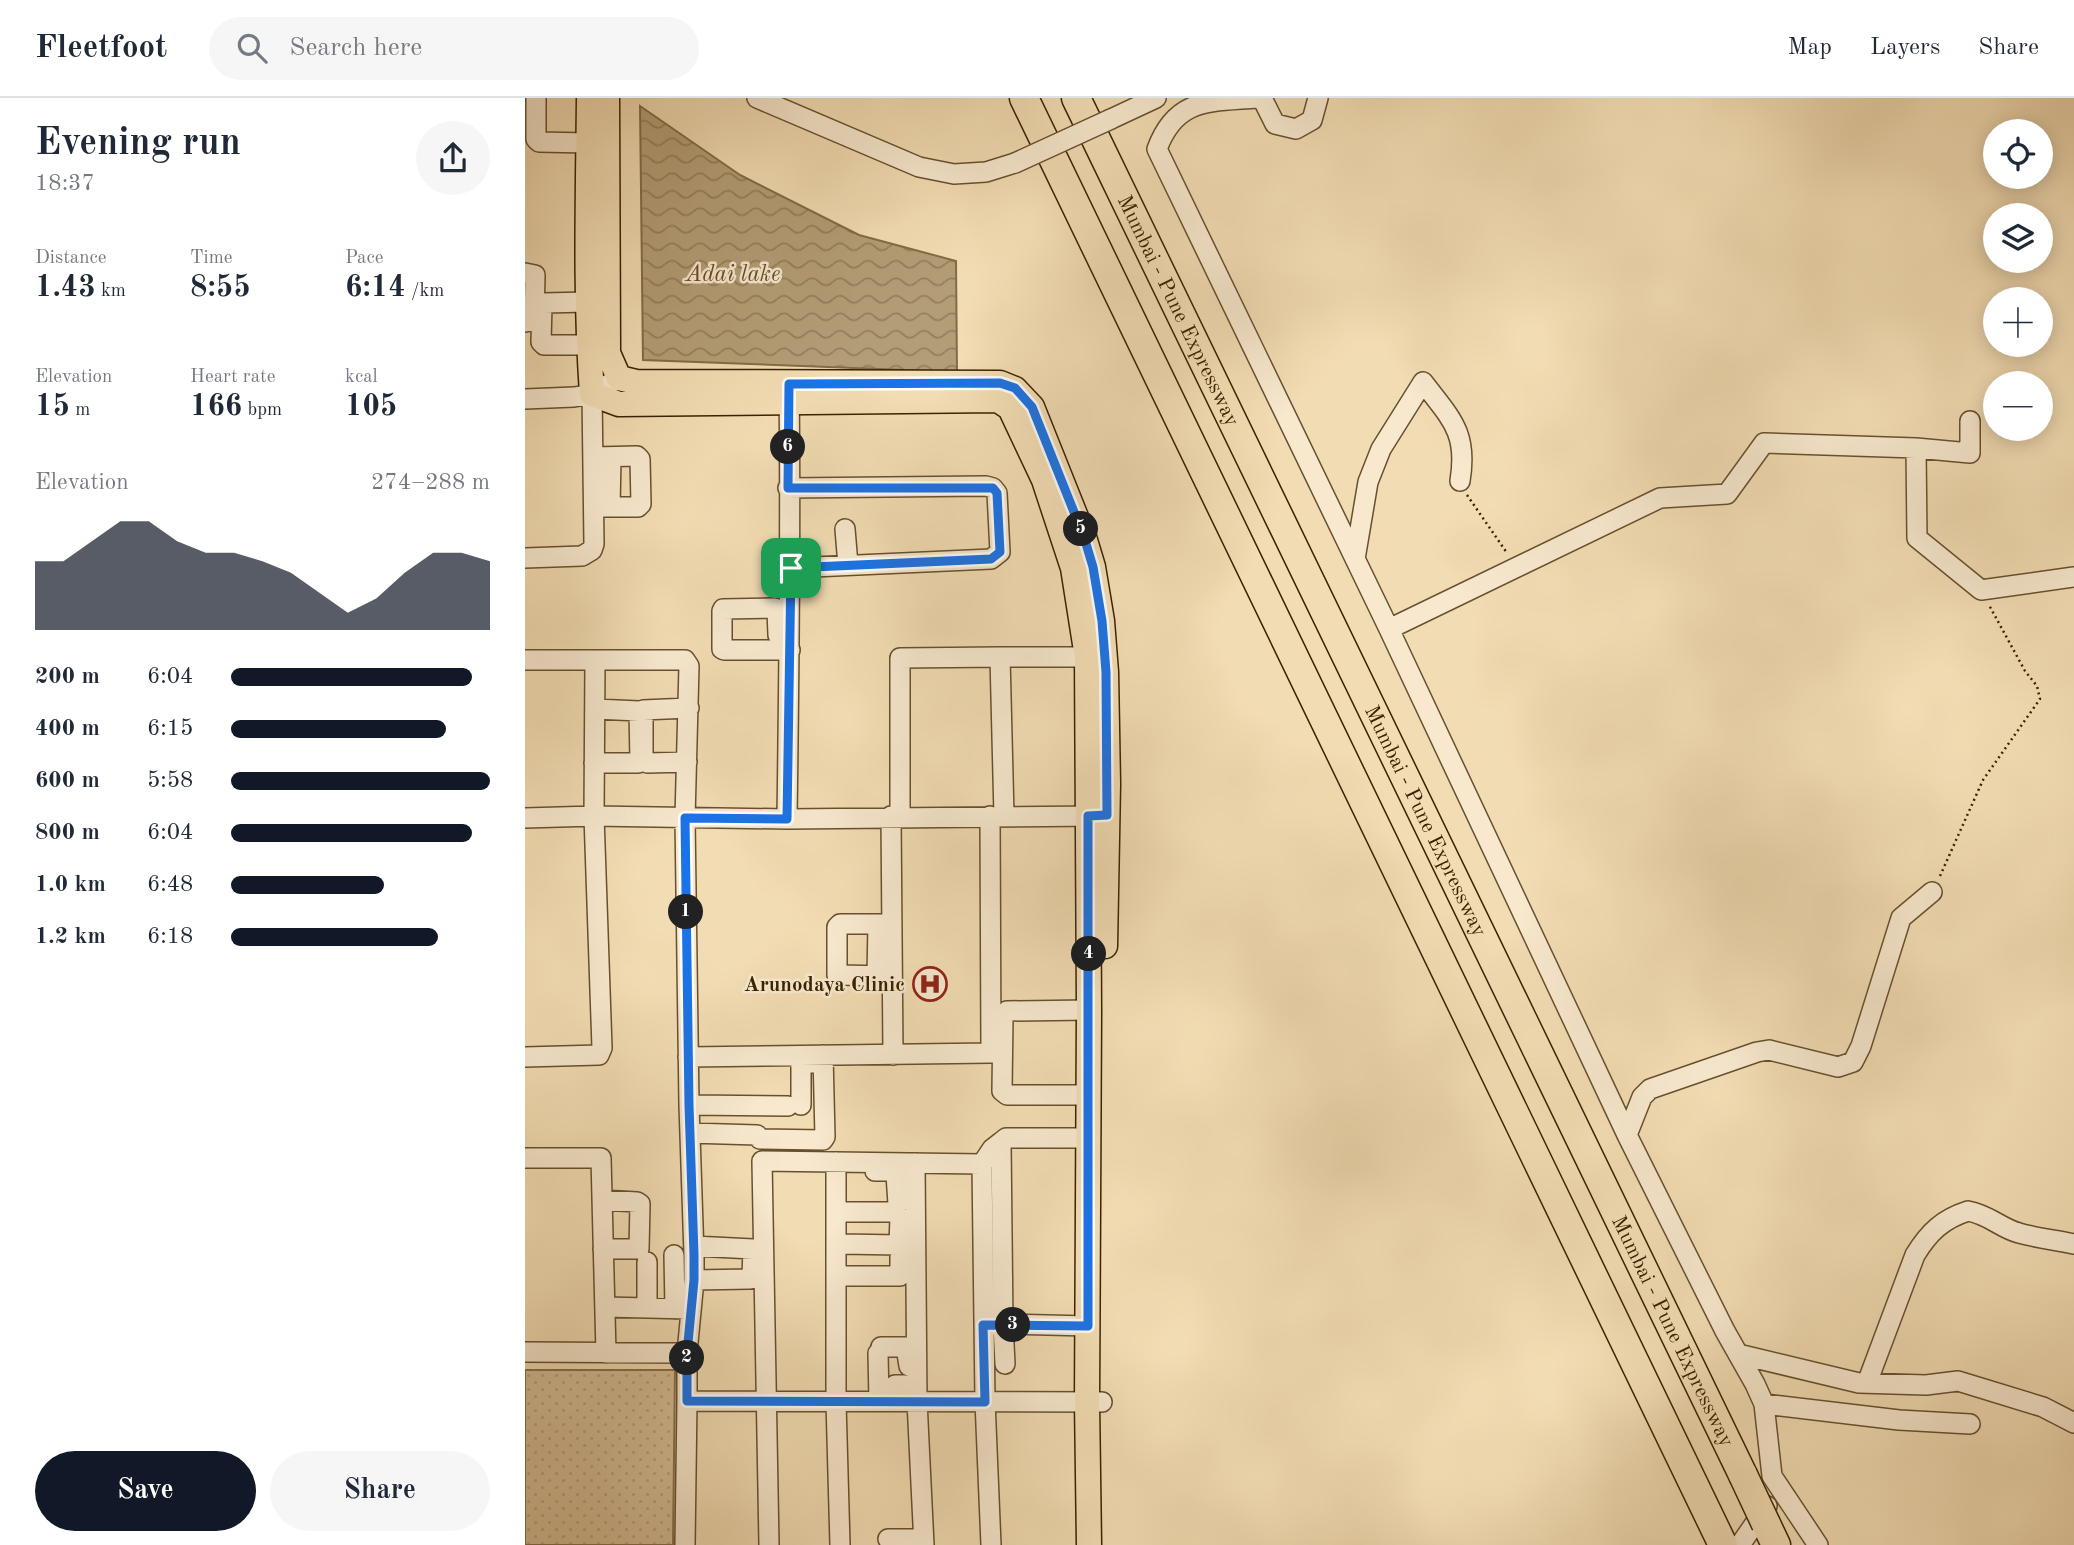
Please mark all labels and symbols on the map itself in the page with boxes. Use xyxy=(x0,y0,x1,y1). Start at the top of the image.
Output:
street label: Mumbai - Pune Expressway xyxy=(1113,192,1242,430)
water label: Adai lake xyxy=(683,263,781,286)
pin: 6 xyxy=(771,430,805,464)
pin: 5 xyxy=(1063,512,1099,546)
pin xyxy=(761,538,821,598)
street label: Mumbai - Pune Expressway xyxy=(1360,702,1490,940)
pin: 1 xyxy=(669,894,703,930)
pin: 4 xyxy=(1071,936,1107,972)
hospital icon: Arunodaya Clinic xyxy=(911,965,949,1003)
place label: Arunodaya Clinic xyxy=(744,975,905,996)
street label: Mumbai - Pune Expressway xyxy=(1607,1213,1737,1450)
pin: 3 xyxy=(995,1308,1030,1342)
pin: 2 xyxy=(669,1340,705,1376)

